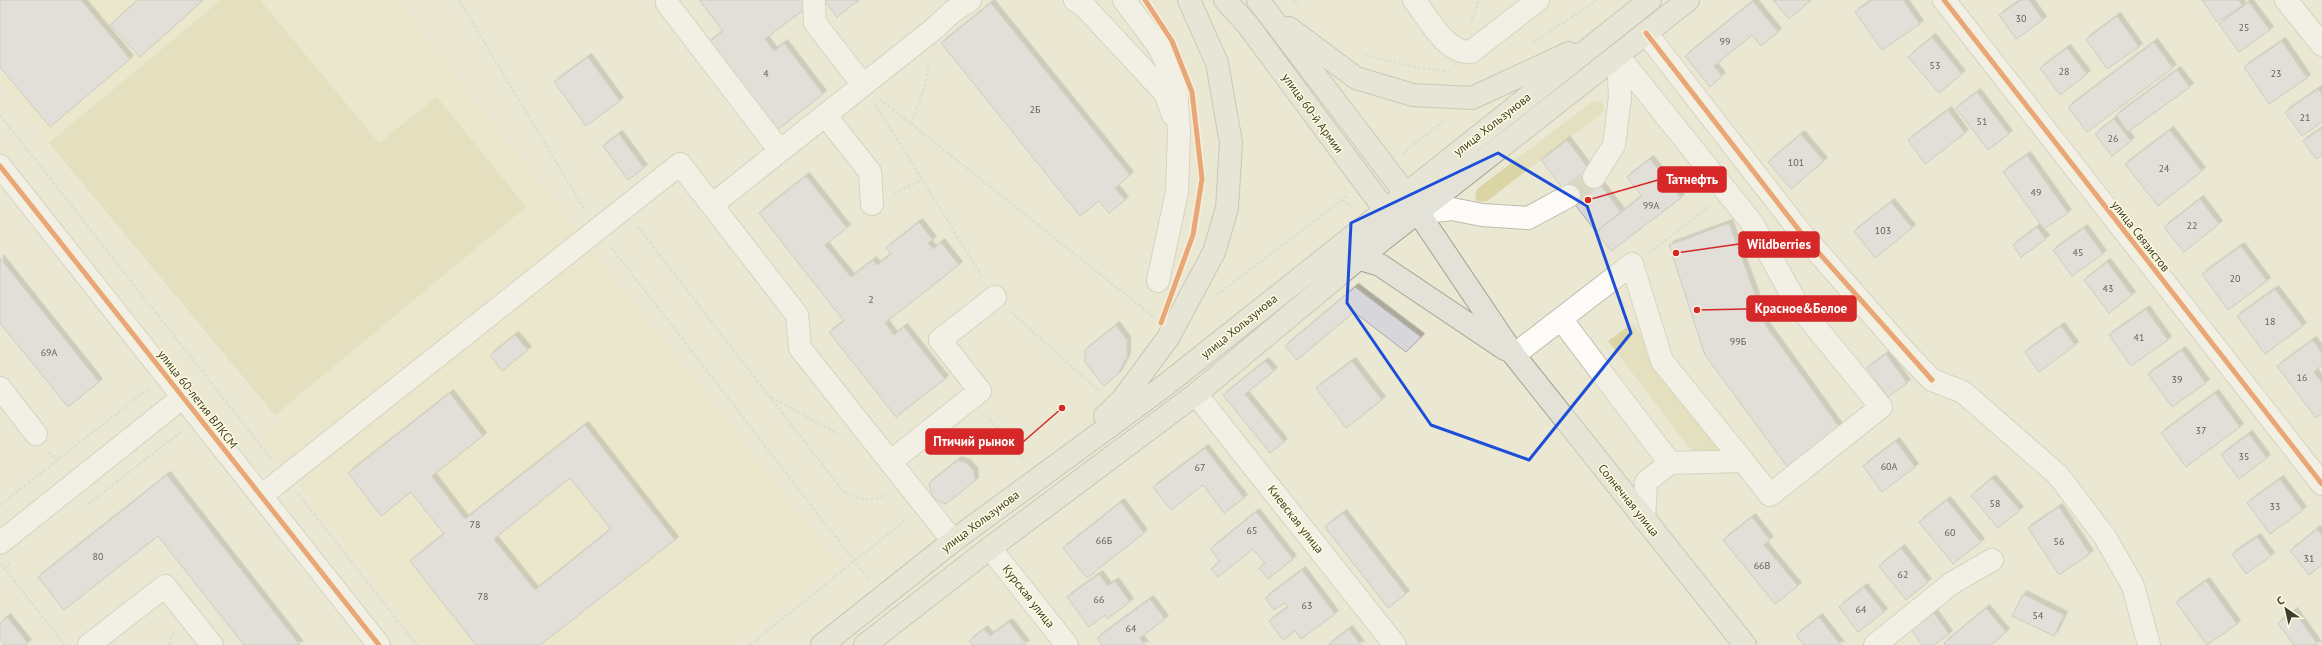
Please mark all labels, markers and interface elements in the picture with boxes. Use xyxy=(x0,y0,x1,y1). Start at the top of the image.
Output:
house number: 30 xyxy=(2016,12,2027,25)
house number: 25 xyxy=(2239,21,2249,34)
house number: 99 xyxy=(1720,35,1730,48)
house number: 53 xyxy=(1930,59,1940,72)
house number: 28 xyxy=(2059,65,2069,78)
house number: 4 xyxy=(763,67,769,80)
house number: 23 xyxy=(2271,67,2281,80)
street label: улица 60-й Армии xyxy=(1279,70,1347,156)
street label: улица Хользунова xyxy=(1450,89,1534,159)
house number: 2Б xyxy=(1030,103,1041,116)
house number: 21 xyxy=(2300,111,2310,124)
house number: 51 xyxy=(1977,115,1987,128)
house number: 26 xyxy=(2108,132,2118,145)
house number: 101 xyxy=(1788,156,1804,169)
house number: 24 xyxy=(2159,162,2170,175)
callout: Татнефть xyxy=(1658,167,1726,192)
text: Татнефть xyxy=(1666,171,1719,188)
house number: 49 xyxy=(2031,186,2041,199)
street label: улица Связистов xyxy=(2109,197,2173,275)
house number: 99А xyxy=(1643,199,1660,212)
house number: 22 xyxy=(2187,219,2197,232)
house number: 103 xyxy=(1875,224,1891,237)
callout: Wildberries xyxy=(1739,232,1819,257)
text: Wildberries xyxy=(1747,236,1811,253)
house number: 45 xyxy=(2073,246,2083,259)
house number: 20 xyxy=(2230,272,2241,285)
house number: 43 xyxy=(2103,282,2113,295)
street label: улица Хользунова xyxy=(1198,291,1280,361)
house number: 2 xyxy=(868,293,874,306)
callout: Красное&Белое xyxy=(1747,296,1856,321)
text: Красное&Белое xyxy=(1755,300,1848,317)
house number: 18 xyxy=(2265,315,2275,328)
house number: 41 xyxy=(2134,331,2144,344)
house number: 99Б xyxy=(1730,335,1747,348)
house number: 69А xyxy=(41,346,58,359)
street label: улица 60-летия ВЛКСМ xyxy=(155,347,241,451)
house number: 16 xyxy=(2297,371,2307,384)
house number: 39 xyxy=(2172,373,2182,386)
house number: 37 xyxy=(2196,424,2206,437)
callout: Птичий рынок xyxy=(926,429,1023,454)
text: Птичий рынок xyxy=(933,433,1015,450)
house number: 35 xyxy=(2239,450,2249,463)
house number: 60А xyxy=(1881,460,1898,473)
house number: 67 xyxy=(1195,461,1205,474)
street label: Солнечная улица xyxy=(1595,461,1663,539)
street label: Киевская улица xyxy=(1265,482,1327,556)
street label: улица Хользунова xyxy=(938,487,1022,555)
house number: 58 xyxy=(1990,497,2000,510)
house number: 33 xyxy=(2270,500,2280,513)
house number: 78 xyxy=(470,518,480,531)
house number: 65 xyxy=(1247,524,1257,537)
house number: 60 xyxy=(1945,526,1956,539)
house number: 66Б xyxy=(1096,534,1113,547)
house number: 56 xyxy=(2054,535,2064,548)
house number: 80 xyxy=(93,550,104,563)
house number: 31 xyxy=(2304,552,2314,565)
house number: 66В xyxy=(1754,559,1771,572)
street label: Курская улица xyxy=(1000,561,1058,631)
house number: 62 xyxy=(1898,568,1908,581)
north arrow xyxy=(2266,589,2306,629)
house number: 78 xyxy=(478,590,488,603)
house number: 66 xyxy=(1094,593,1104,606)
text: С xyxy=(2274,593,2287,608)
house number: 63 xyxy=(1302,599,1312,612)
house number: 64 xyxy=(1856,603,1867,616)
house number: 54 xyxy=(2033,609,2044,622)
house number: 64 xyxy=(1126,622,1137,635)

